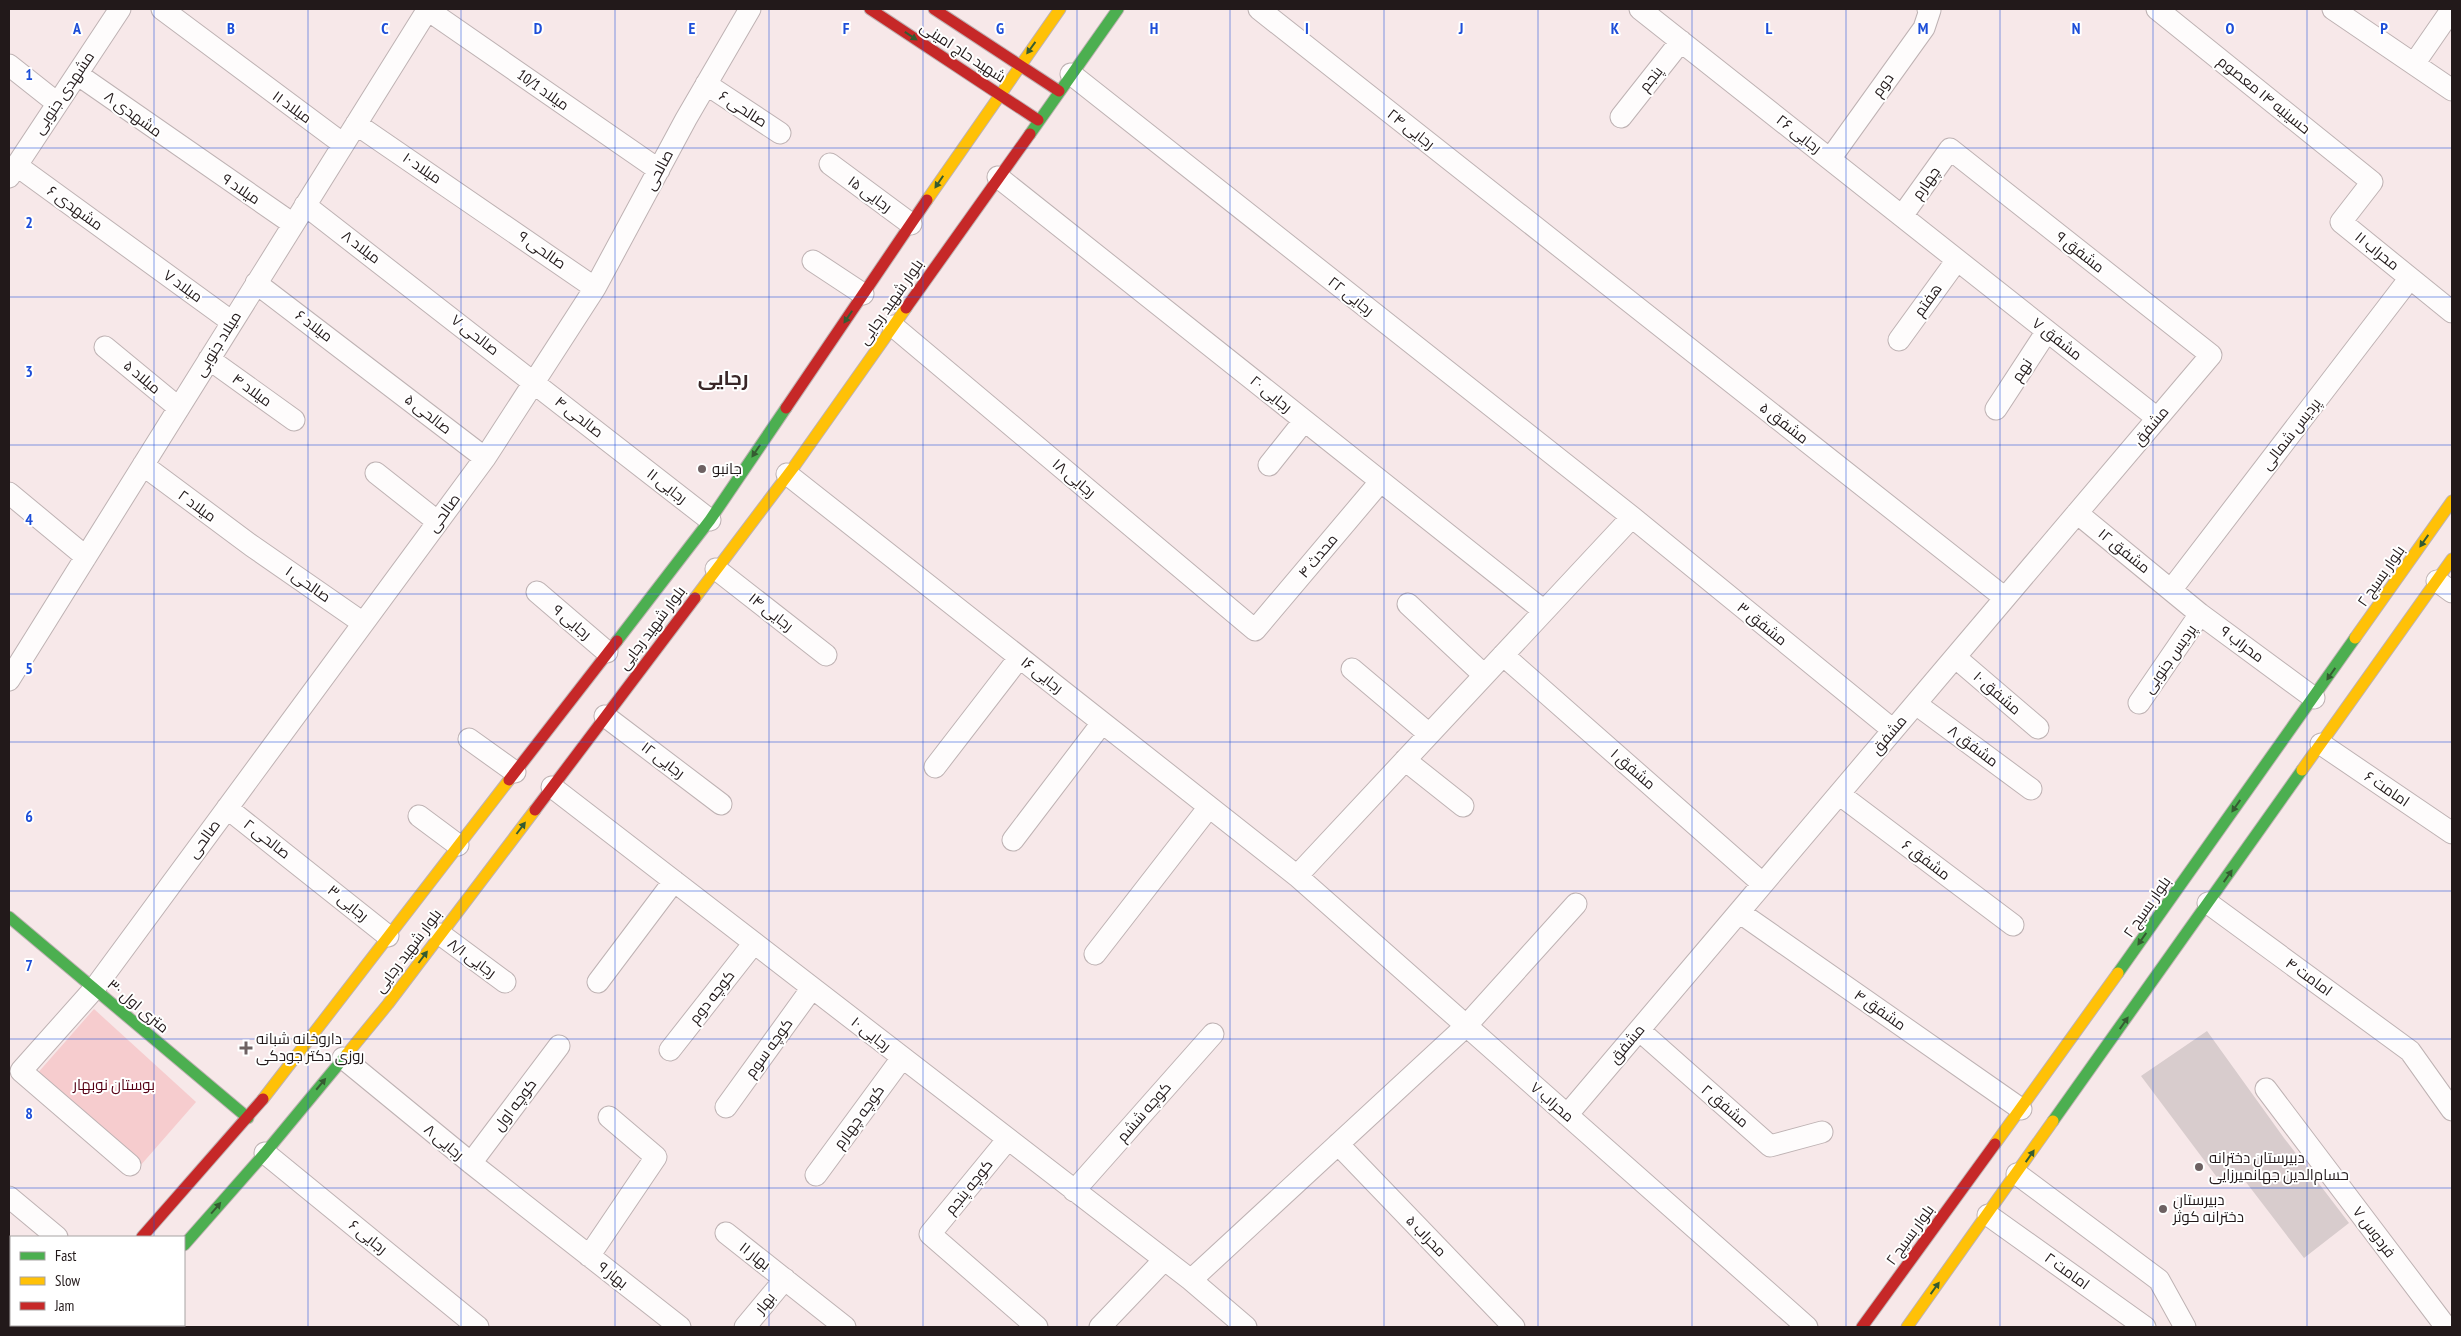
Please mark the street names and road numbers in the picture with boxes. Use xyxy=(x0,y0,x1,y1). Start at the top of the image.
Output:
street label: شهید حاج امینی xyxy=(916,17,1010,88)
street label: مشهدی جنوبی xyxy=(29,48,99,138)
street label: حسینیه ۱۴ معصوم xyxy=(2213,51,2315,139)
street label: پنجم xyxy=(1635,62,1667,96)
street label: میلاد 10/1 xyxy=(514,65,573,114)
street label: دوم xyxy=(1868,69,1898,101)
street label: مشهدی ۸ xyxy=(100,86,166,142)
street label: میلاد ۱۱ xyxy=(269,86,316,127)
street label: صالحی ۶ xyxy=(715,86,771,132)
street label: رجایی ۲۴ xyxy=(1383,104,1439,154)
street label: رجایی ۲۶ xyxy=(1772,110,1826,158)
street label: صالحی xyxy=(640,146,678,194)
street label: میلاد ۱۰ xyxy=(399,148,445,187)
street label: چهارم xyxy=(1907,163,1945,203)
street label: میلاد ۹ xyxy=(218,169,264,208)
street label: رجایی ۱۵ xyxy=(844,171,896,217)
street label: مشهدی ۶ xyxy=(43,181,107,235)
street label: میلاد ۸ xyxy=(338,226,385,267)
street label: صالحی ۹ xyxy=(514,226,570,274)
street label: مشفق ۹ xyxy=(2052,227,2108,277)
street label: محراب ۱۱ xyxy=(2351,227,2403,274)
street label: بلوار شهید رجایی xyxy=(854,255,928,349)
street label: میلاد ۷ xyxy=(160,265,207,306)
street label: رجایی ۲۲ xyxy=(1324,272,1378,320)
street label: هفتم xyxy=(1909,280,1947,320)
street label: میلاد ۶ xyxy=(292,305,337,346)
street label: میلاد جنوبی xyxy=(190,308,246,380)
street label: صالحی ۷ xyxy=(447,310,503,360)
street label: مشفق ۷ xyxy=(2028,313,2086,365)
street label: نهم xyxy=(2007,355,2037,385)
street label: میلاد ۵ xyxy=(120,356,165,398)
street label: میلاد ۴ xyxy=(229,369,276,410)
street label: رجایی ۲۰ xyxy=(1246,371,1296,417)
street label: صالحی ۵ xyxy=(400,389,456,439)
street label: صالحی ۴ xyxy=(551,392,607,442)
street label: پردیس شمالی xyxy=(2257,394,2325,474)
street label: مشفق ۵ xyxy=(1755,398,1813,448)
street label: مشفق xyxy=(2129,402,2173,450)
street label: رجایی ۱۸ xyxy=(1048,454,1100,502)
street label: رجایی ۱۱ xyxy=(643,464,691,508)
street label: میلاد ۲ xyxy=(175,485,220,526)
street label: صالحی xyxy=(423,490,465,536)
street label: مشفق ۱۲ xyxy=(2094,524,2154,578)
street label: محدث ۴ xyxy=(1294,530,1342,582)
street label: بلوار بسیج ۲ xyxy=(2353,541,2410,611)
street label: صالحی ۱ xyxy=(281,561,335,607)
street label: بلوار شهید رجایی xyxy=(614,582,690,674)
street label: رجایی ۱۴ xyxy=(744,588,798,636)
street label: مشفق ۳ xyxy=(1733,598,1791,650)
street label: رجایی ۹ xyxy=(548,600,596,644)
street label: پردیس جنوبی xyxy=(2139,620,2201,698)
street label: محراب ۹ xyxy=(2217,621,2268,666)
street label: رجایی ۱۶ xyxy=(1017,652,1067,698)
street label: مشفق ۱۰ xyxy=(1969,667,2025,719)
street label: مشفق xyxy=(1867,711,1911,759)
street label: مشفق ۸ xyxy=(1944,721,2002,771)
street label: رجایی ۱۲ xyxy=(637,737,689,783)
street label: مشفق ۱ xyxy=(1606,744,1660,794)
street label: امامت ۶ xyxy=(2361,767,2413,811)
street label: صالحی ۲ xyxy=(239,814,295,864)
street label: صالحی xyxy=(183,816,225,862)
street label: مشفق ۶ xyxy=(1898,835,1954,885)
street label: بلوار بسیج ۲ xyxy=(2119,872,2176,942)
street label: رجایی ۳ xyxy=(323,880,373,926)
street label: بلوار شهید رجایی xyxy=(370,905,446,997)
street label: رجایی ۸/۱ xyxy=(444,934,500,982)
street label: امامت ۴ xyxy=(2282,953,2336,1000)
street label: کوچه دوم xyxy=(685,966,739,1028)
street label: ۳۰ متری اول xyxy=(103,974,173,1038)
street label: مشفق ۴ xyxy=(1850,985,1910,1035)
street label: رجایی ۱۰ xyxy=(847,1012,895,1056)
street label: کوچه سوم xyxy=(741,1014,797,1082)
street label: مشفق xyxy=(1605,1020,1649,1068)
street label: کوچه اول xyxy=(489,1075,541,1135)
street label: کوچه ششم xyxy=(1112,1078,1176,1146)
street label: محراب ۷ xyxy=(1527,1078,1578,1126)
street label: مشفق ۲ xyxy=(1697,1080,1753,1132)
street label: کوچه چهارم xyxy=(829,1081,889,1153)
street label: رجایی ۸ xyxy=(420,1119,468,1165)
street label: کوچه پنجم xyxy=(941,1155,997,1219)
street label: بلوار بسیج ۲ xyxy=(1881,1201,1940,1270)
street label: فردوس ۷ xyxy=(2348,1202,2400,1262)
street label: محراب ۵ xyxy=(1402,1211,1451,1260)
street label: رجایی ۶ xyxy=(344,1215,392,1259)
street label: بهار ۱۱ xyxy=(735,1237,775,1275)
street label: امامت ۲ xyxy=(2041,1248,2094,1293)
street label: بهار ۹ xyxy=(594,1257,632,1293)
street label: بهار xyxy=(750,1288,780,1319)

